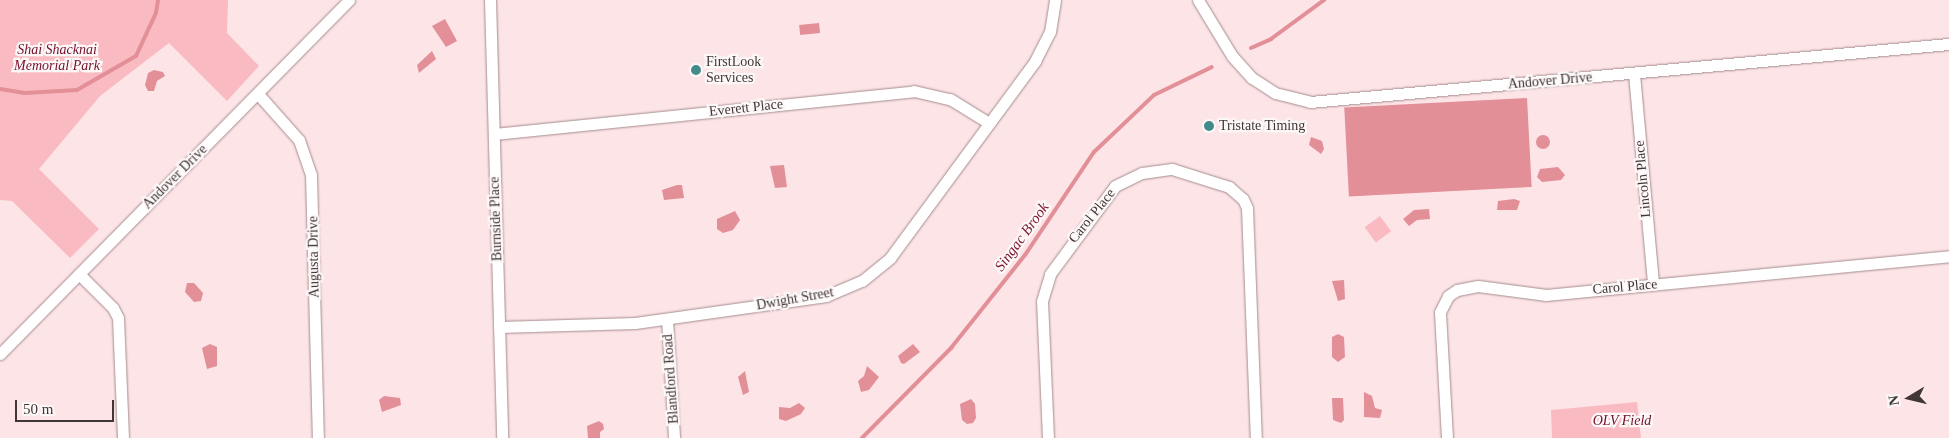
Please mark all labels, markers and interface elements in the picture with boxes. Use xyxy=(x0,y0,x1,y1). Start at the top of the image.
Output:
park label: Shai Shacknai Memorial Park xyxy=(14,42,100,74)
place label: FirstLook Services xyxy=(706,54,761,86)
marker: FirstLook Services xyxy=(690,64,702,76)
street label: Andover Drive xyxy=(1507,69,1593,93)
street label: Everett Place xyxy=(708,96,784,120)
place label: Tristate Timing xyxy=(1219,118,1305,134)
marker: Tristate Timing xyxy=(1203,120,1215,132)
street label: Lincoln Place xyxy=(1631,140,1655,218)
street label: Andover Drive xyxy=(139,141,211,213)
street label: Burnside Place xyxy=(486,177,506,261)
street label: Carol Place xyxy=(1065,185,1119,247)
water label: Singac Brook xyxy=(991,199,1053,275)
street label: Augusta Drive xyxy=(305,216,323,298)
street label: Carol Place xyxy=(1592,276,1658,298)
street label: Dwight Street xyxy=(755,284,835,314)
street label: Blandford Road xyxy=(659,334,683,424)
north arrow xyxy=(1884,373,1934,423)
scale bar xyxy=(18,390,116,422)
text: N xyxy=(1885,394,1902,407)
text: 50 m xyxy=(23,401,53,417)
park label: OLV Field xyxy=(1593,413,1651,429)

